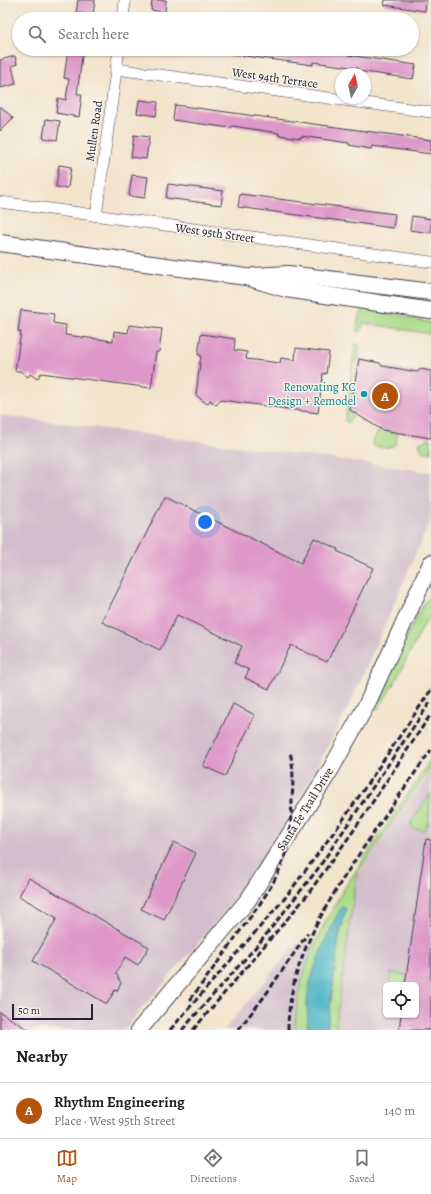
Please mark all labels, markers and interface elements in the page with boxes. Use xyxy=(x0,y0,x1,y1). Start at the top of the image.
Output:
search box xyxy=(12,12,419,56)
icon: search xyxy=(26,23,48,45)
text: Search here xyxy=(58,24,129,44)
street label: West 94th Terrace xyxy=(230,64,319,92)
north arrow xyxy=(335,68,371,104)
street label: Mullen Road xyxy=(82,99,106,163)
street label: West 95th Street xyxy=(173,219,256,246)
place label: Renovating KC Design + Remodel xyxy=(268,379,356,409)
pin: A xyxy=(372,381,398,411)
marker: Renovating KC Design + Remodel xyxy=(359,389,369,399)
your location xyxy=(195,512,215,532)
street label: Santa Fe Trail Drive xyxy=(273,764,337,854)
map controls xyxy=(383,982,419,1018)
button: locate xyxy=(383,982,419,1018)
scale bar xyxy=(12,1002,93,1021)
text: 50 m xyxy=(18,1003,40,1018)
text: Nearby xyxy=(16,1045,67,1068)
text: Rhythm Engineering xyxy=(54,1092,185,1112)
text: A xyxy=(25,1102,33,1119)
text: 140 m xyxy=(384,1102,415,1119)
text: Place · West 95th Street xyxy=(54,1112,176,1129)
tab: Map xyxy=(56,1147,78,1186)
tab: Directions xyxy=(190,1147,237,1186)
tab: Saved xyxy=(349,1147,375,1186)

